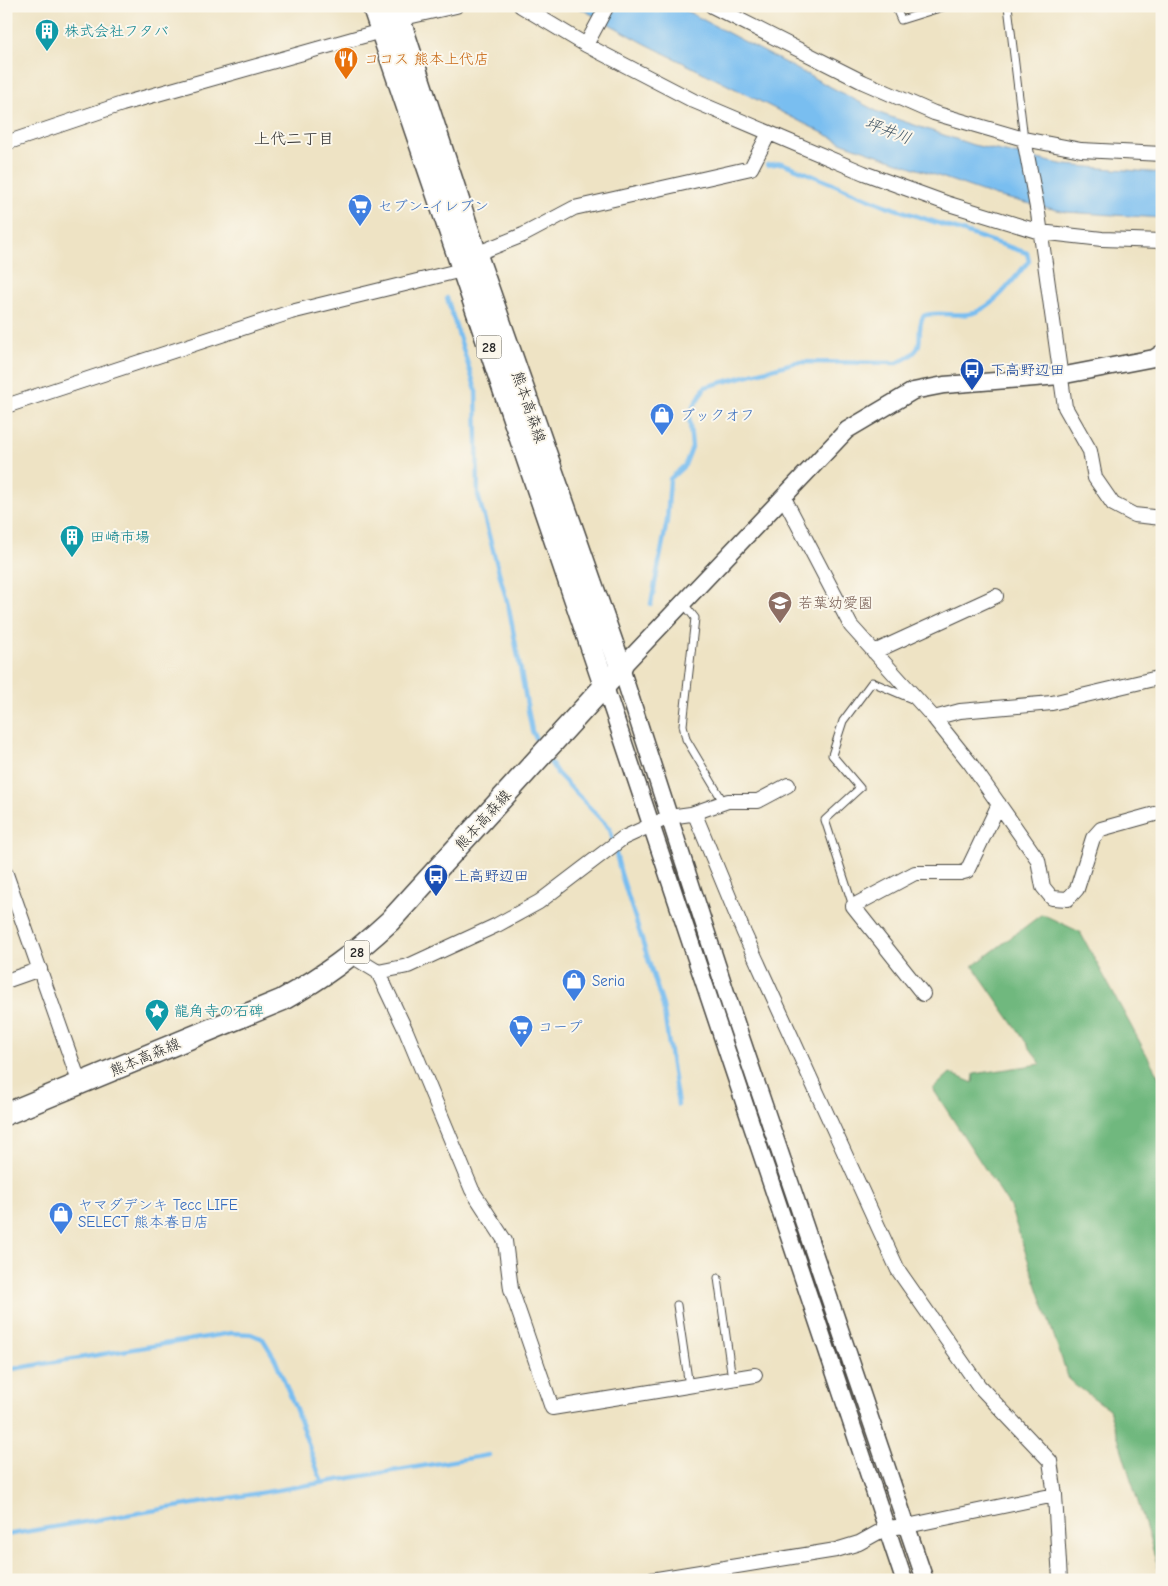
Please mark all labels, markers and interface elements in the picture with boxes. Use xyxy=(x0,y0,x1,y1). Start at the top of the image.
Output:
building icon: 株式会社フタバ xyxy=(34,18,60,52)
place label: 株式会社フタバ xyxy=(64,22,169,40)
restaurant icon: ココス 熊本上代店 xyxy=(333,46,359,80)
place label: ココス 熊本上代店 xyxy=(364,50,489,68)
water label: 坪井川 xyxy=(862,114,914,148)
district label: 上代二丁目 xyxy=(254,130,334,148)
supermarket icon: セブン-イレブン xyxy=(347,193,373,227)
place label: セブン-イレブン xyxy=(378,197,489,215)
road number: 28 xyxy=(476,336,502,358)
bus stop icon: 下高野辺田 xyxy=(959,357,985,391)
place label: 下高野辺田 xyxy=(990,361,1065,379)
street label: 熊本高森線 xyxy=(508,369,550,445)
shop icon: ブックオフ xyxy=(649,402,675,436)
place label: ブックオフ xyxy=(680,406,755,424)
building icon: 田崎市場 xyxy=(59,524,85,558)
place label: 田崎市場 xyxy=(90,528,150,546)
school or university icon: 若葉幼愛園 xyxy=(767,590,793,624)
place label: 若葉幼愛園 xyxy=(798,594,873,612)
street label: 熊本高森線 xyxy=(451,786,515,854)
bus stop icon: 上高野辺田 xyxy=(423,863,449,897)
place label: 上高野辺田 xyxy=(454,867,529,885)
road number: 28 xyxy=(344,940,370,964)
shop icon: Seria xyxy=(561,968,587,1002)
place label: Seria xyxy=(592,972,625,990)
place icon: 龍角寺の石碑 xyxy=(144,998,170,1032)
place label: 龍角寺の石碑 xyxy=(174,1002,264,1020)
supermarket icon: コープ xyxy=(508,1014,534,1048)
place label: コープ xyxy=(538,1018,582,1036)
street label: 熊本高森線 xyxy=(107,1034,183,1080)
place label: ヤマダデンキ Tecc LIFE SELECT 熊本春日店 xyxy=(78,1196,238,1231)
shop icon: ヤマダデンキ Tecc LIFE SELECT 熊本春日店 xyxy=(48,1201,74,1235)

